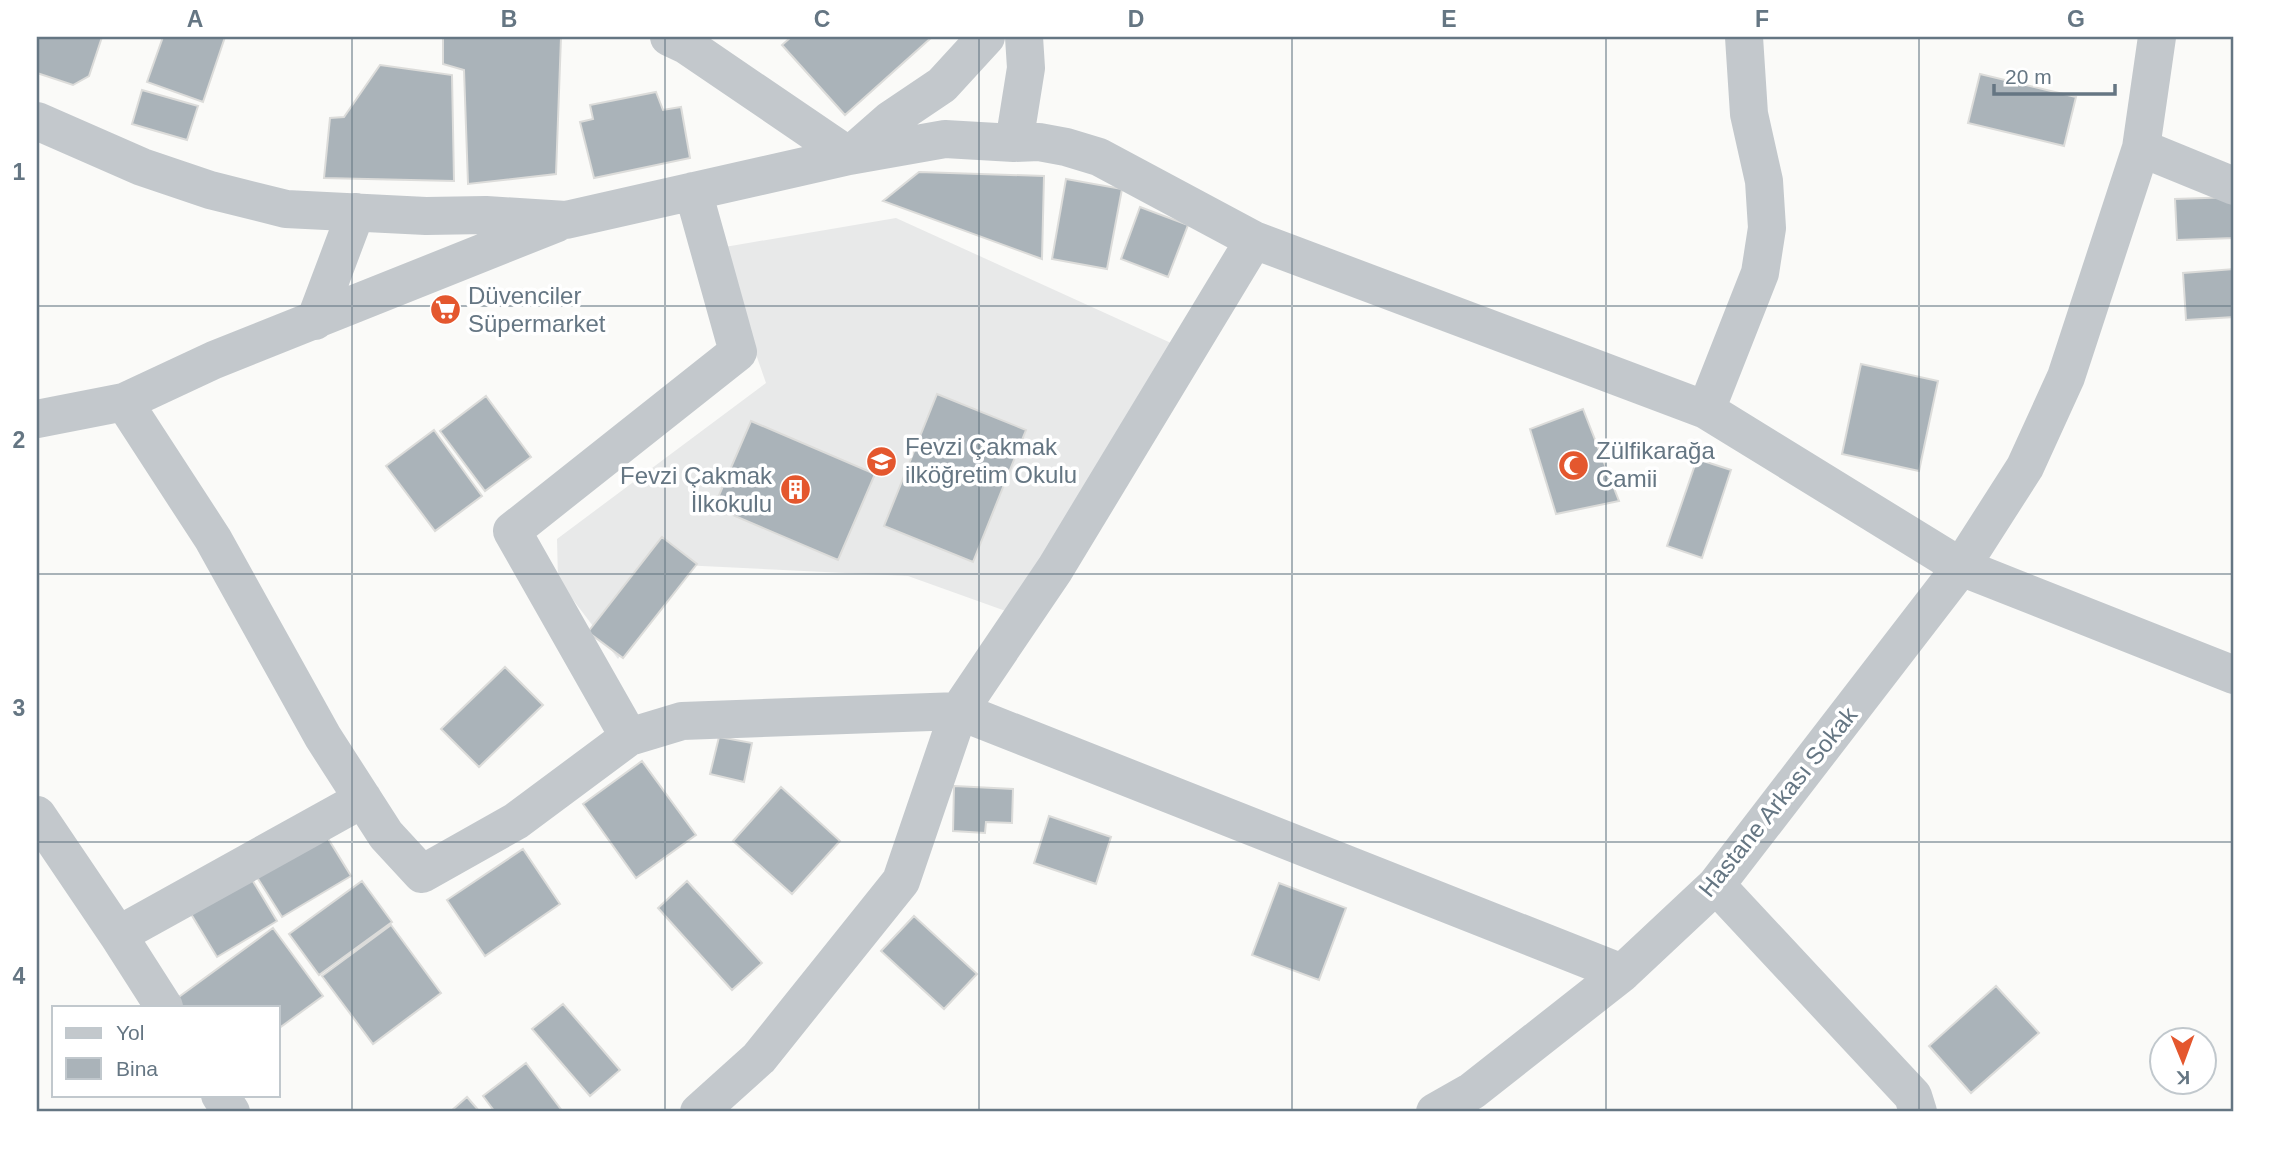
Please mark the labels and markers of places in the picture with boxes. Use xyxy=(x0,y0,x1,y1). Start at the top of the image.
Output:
place label: Düvenciler Süpermarket xyxy=(468,282,606,337)
supermarket icon: Düvenciler Süpermarket xyxy=(428,293,462,327)
place label: Fevzi Çakmak ilköğretim Okulu xyxy=(905,433,1077,488)
place label: Zülfikarağa Camii xyxy=(1596,437,1715,492)
school or university icon: Fevzi Çakmak ilköğretim Okulu xyxy=(865,444,899,478)
mosque icon: Zülfikarağa Camii xyxy=(1556,448,1590,482)
place label: Fevzi Çakmak İlkokulu xyxy=(620,462,773,517)
building icon: Fevzi Çakmak İlkokulu xyxy=(778,473,812,507)

